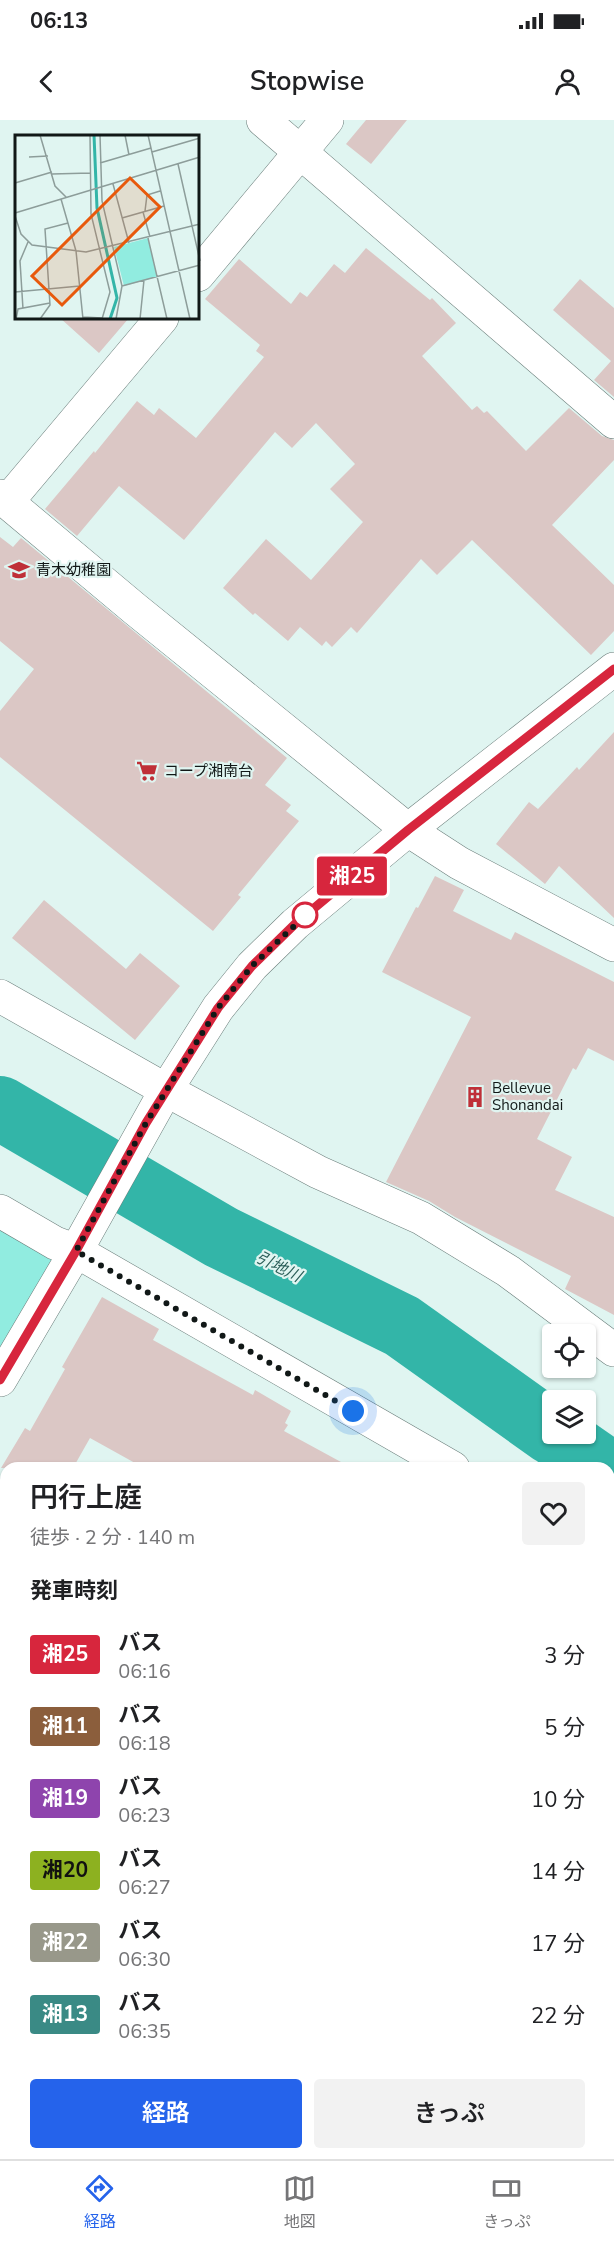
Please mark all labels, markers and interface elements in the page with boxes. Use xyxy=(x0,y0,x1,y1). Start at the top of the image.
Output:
text: 06:13 xyxy=(30,6,88,36)
text: Stopwise xyxy=(250,63,364,100)
icon: back xyxy=(30,65,63,98)
icon: person xyxy=(551,65,584,98)
inset map xyxy=(15,135,200,320)
school or university icon: 青木幼稚園 xyxy=(7,558,31,582)
place label: 青木幼稚園 xyxy=(36,560,111,580)
supermarket icon: コープ湘南台 xyxy=(135,759,159,783)
place label: コープ湘南台 xyxy=(164,761,253,781)
line badge: 湘25 xyxy=(318,856,386,896)
text: 湘25 xyxy=(329,862,375,890)
unlabelled marker xyxy=(292,902,318,928)
place label: Bellevue Shonandai xyxy=(492,1078,563,1115)
building icon: Bellevue Shonandai xyxy=(463,1085,487,1109)
water label: 引地川 xyxy=(252,1246,307,1288)
map controls xyxy=(542,1324,596,1444)
button: locate xyxy=(542,1324,596,1378)
button: layers xyxy=(542,1390,596,1444)
your location xyxy=(338,1396,368,1426)
text: 円行上庭 xyxy=(30,1479,142,1517)
button: heart xyxy=(522,1482,585,1545)
text: 徒歩 · 2 分 · 140 m xyxy=(30,1524,195,1551)
text: 発車時刻 xyxy=(30,1576,118,1606)
text: バス xyxy=(118,1628,162,1658)
text: 湘25 xyxy=(42,1640,88,1668)
text: 3 分 xyxy=(544,1641,585,1671)
text: 06:16 xyxy=(118,1658,171,1685)
text: バス xyxy=(118,1700,162,1730)
text: 湘11 xyxy=(42,1712,88,1740)
text: 5 分 xyxy=(544,1713,585,1743)
text: 06:18 xyxy=(118,1730,171,1757)
text: バス xyxy=(118,1772,162,1802)
text: 湘19 xyxy=(42,1784,88,1812)
text: 10 分 xyxy=(531,1785,585,1815)
text: 06:23 xyxy=(118,1802,171,1829)
text: バス xyxy=(118,1844,162,1874)
text: 湘20 xyxy=(42,1856,88,1884)
text: 14 分 xyxy=(531,1857,585,1887)
text: 06:27 xyxy=(118,1874,171,1901)
text: バス xyxy=(118,1916,162,1946)
text: 湘22 xyxy=(42,1928,88,1956)
text: 17 分 xyxy=(531,1929,585,1959)
text: 06:30 xyxy=(118,1946,171,1973)
text: バス xyxy=(118,1988,162,2018)
text: 湘13 xyxy=(42,2000,88,2028)
text: 22 分 xyxy=(531,2001,585,2031)
text: 06:35 xyxy=(118,2018,171,2045)
button: 経路 xyxy=(30,2079,302,2148)
button: きっぷ xyxy=(314,2079,585,2148)
tab: 経路 xyxy=(83,2172,116,2233)
tab: 地図 xyxy=(283,2172,316,2233)
tab: きっぷ xyxy=(483,2172,531,2233)

